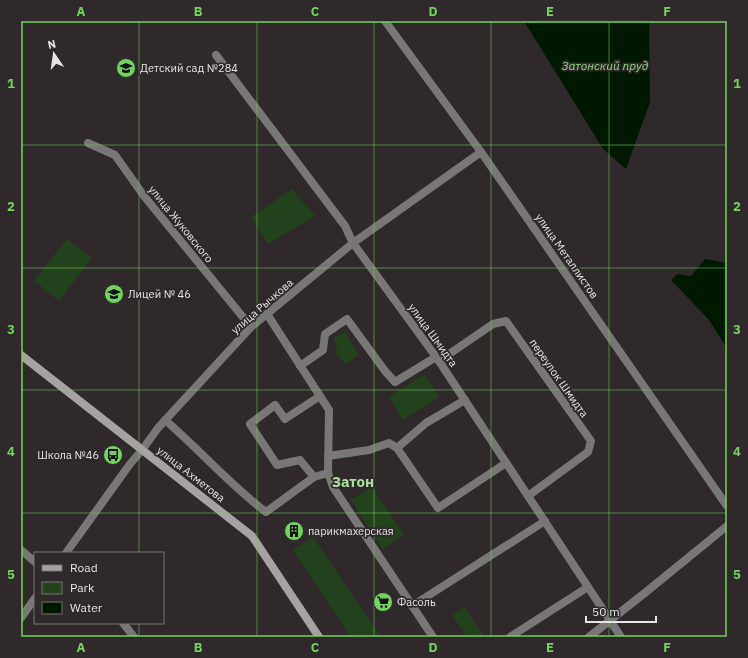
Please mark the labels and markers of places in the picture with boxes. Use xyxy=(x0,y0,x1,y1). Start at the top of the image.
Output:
school or university icon: Детский сад №284 xyxy=(115,57,137,79)
place label: Детский сад №284 xyxy=(140,61,238,75)
school or university icon: Лицей № 46 xyxy=(103,283,125,305)
place label: Лицей № 46 xyxy=(128,287,191,301)
bus stop icon: Школа №46 xyxy=(102,444,124,466)
place label: Школа №46 xyxy=(37,448,99,462)
building icon: парикмахерская xyxy=(283,520,305,542)
place label: парикмахерская xyxy=(308,524,394,538)
supermarket icon: Фасоль xyxy=(372,591,394,613)
place label: Фасоль xyxy=(397,595,436,609)

